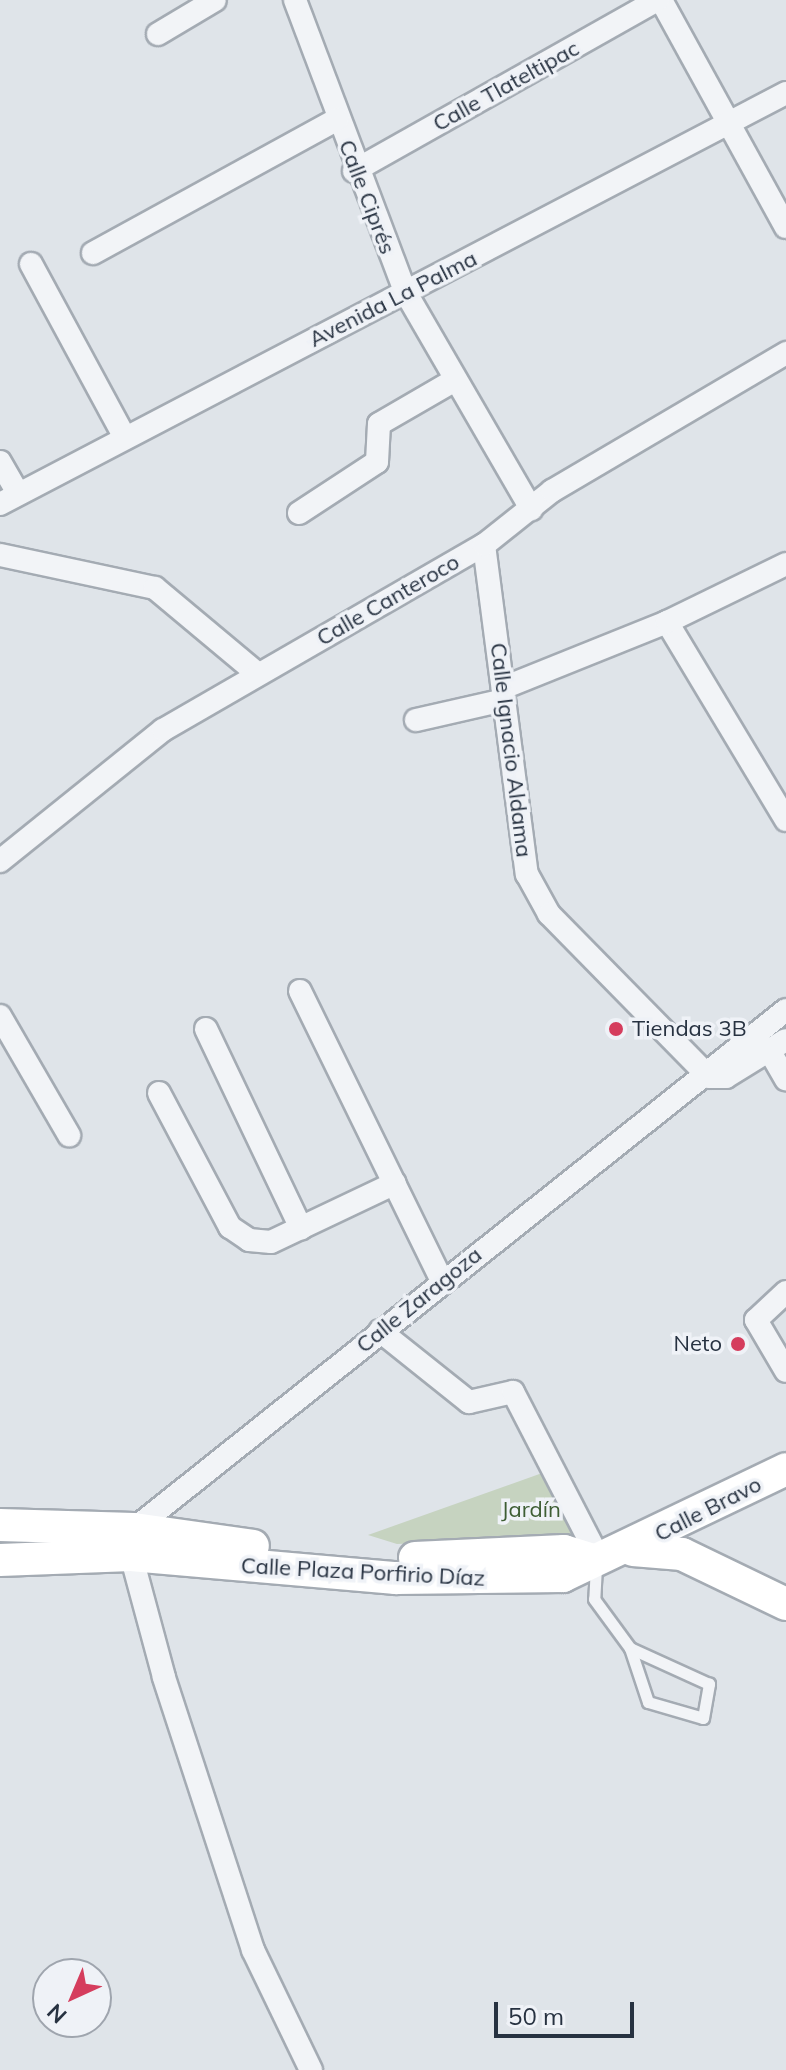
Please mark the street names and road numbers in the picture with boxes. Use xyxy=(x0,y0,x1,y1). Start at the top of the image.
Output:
street label: Calle Tlateltipac xyxy=(428,35,584,137)
street label: Calle Ciprés xyxy=(333,136,401,258)
street label: Avenida La Palma xyxy=(305,245,481,353)
street label: Calle Canteroco xyxy=(312,549,464,651)
street label: Calle Ignacio Aldama xyxy=(485,641,537,859)
street label: Calle Zaragoza xyxy=(351,1241,487,1359)
street label: Calle Bravo xyxy=(650,1471,766,1547)
street label: Calle Plaza Porfirio Díaz xyxy=(240,1552,486,1592)

